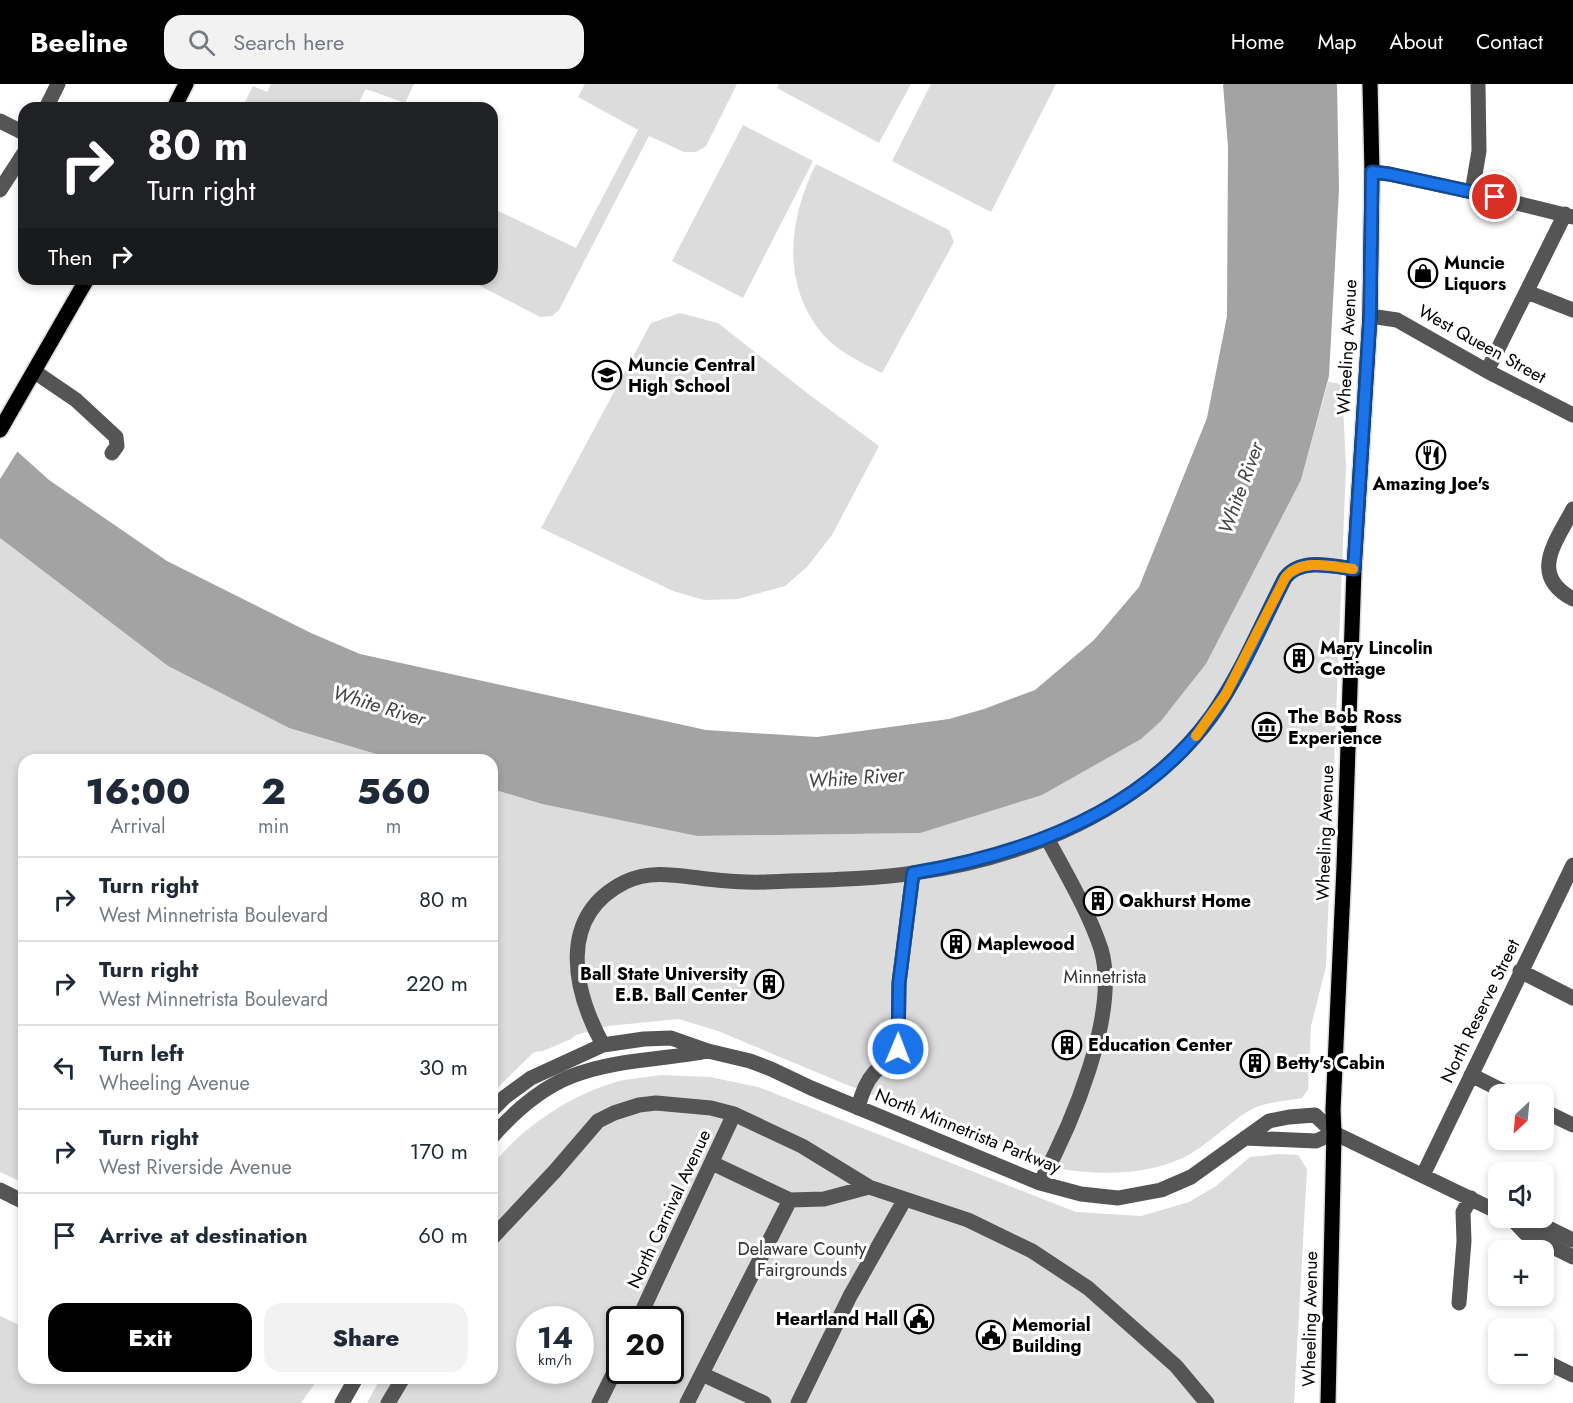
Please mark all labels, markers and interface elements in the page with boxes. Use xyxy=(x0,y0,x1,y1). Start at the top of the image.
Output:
search box xyxy=(164,15,584,69)
text: Beeline xyxy=(30,22,128,63)
icon: search xyxy=(185,26,218,59)
text: Search here xyxy=(233,26,344,58)
text: Home xyxy=(1231,27,1284,57)
text: Map xyxy=(1317,27,1357,57)
text: About xyxy=(1390,27,1443,57)
text: Contact xyxy=(1476,27,1543,57)
text: 80 m xyxy=(147,115,248,176)
icon: right xyxy=(48,126,126,204)
text: Turn right xyxy=(147,171,255,210)
pin xyxy=(1469,171,1520,222)
icon: arrive xyxy=(1478,180,1511,213)
icon: right xyxy=(105,240,138,273)
text: Then xyxy=(48,241,93,273)
place label: Muncie Liquors xyxy=(1444,250,1506,297)
shop icon: Muncie Liquors xyxy=(1407,257,1439,289)
street label: Wheeling Avenue xyxy=(1330,279,1364,415)
street label: West Queen Street xyxy=(1413,298,1551,390)
place label: Muncie Central High School xyxy=(628,352,755,399)
school or university icon: Muncie Central High School xyxy=(591,359,623,391)
water label: White River xyxy=(1211,437,1271,538)
restaurant icon: Amazing Joe's xyxy=(1415,439,1447,471)
place label: Amazing Joe's xyxy=(1371,471,1490,497)
place label: Mary Lincolin Cottage xyxy=(1320,635,1433,682)
building icon: Mary Lincolin Cottage xyxy=(1283,642,1315,674)
water label: White River xyxy=(329,678,430,734)
place label: The Bob Ross Experience xyxy=(1288,704,1402,751)
museum icon: The Bob Ross Experience xyxy=(1251,711,1283,743)
water label: White River xyxy=(807,760,906,796)
text: 16:00 xyxy=(86,765,190,817)
text: 2 xyxy=(261,765,286,817)
text: 560 xyxy=(357,765,430,817)
street label: Wheeling Avenue xyxy=(1310,765,1340,901)
text: Arrival xyxy=(110,812,166,841)
text: min xyxy=(258,812,289,841)
text: m xyxy=(386,812,401,841)
text: Turn right xyxy=(99,869,199,901)
icon: right xyxy=(48,883,81,916)
text: 80 m xyxy=(419,883,468,915)
building icon: Oakhurst Home xyxy=(1082,885,1114,917)
place label: Oakhurst Home xyxy=(1119,888,1251,914)
text: West Minnetrista Boulevard xyxy=(99,901,328,930)
building icon: Maplewood xyxy=(940,928,972,960)
place label: Maplewood xyxy=(977,931,1075,957)
street label: North Reserve Street xyxy=(1434,934,1526,1087)
text: Turn right xyxy=(99,953,199,985)
place label: Ball State University E.B. Ball Center xyxy=(580,961,749,1008)
park label: Minnetrista xyxy=(1064,964,1146,990)
icon: right xyxy=(48,967,81,1000)
text: 220 m xyxy=(406,967,468,999)
building icon: Ball State University E.B. Ball Center xyxy=(753,968,785,1000)
text: West Minnetrista Boulevard xyxy=(99,985,328,1014)
position arrow xyxy=(866,1017,930,1081)
building icon: Education Center xyxy=(1051,1029,1083,1061)
place label: Education Center xyxy=(1088,1032,1233,1058)
text: Turn left xyxy=(99,1037,184,1069)
building icon: Betty's Cabin xyxy=(1239,1047,1271,1079)
place label: Betty's Cabin xyxy=(1276,1050,1385,1076)
icon: left xyxy=(48,1051,81,1084)
text: 30 m xyxy=(419,1051,468,1083)
text: Wheeling Avenue xyxy=(99,1069,250,1098)
street label: North Minnetrista Parkway xyxy=(871,1082,1065,1180)
north arrow xyxy=(1488,1084,1554,1150)
map controls xyxy=(1488,1084,1554,1384)
text: Turn right xyxy=(99,1121,199,1153)
street label: North Carnival Avenue xyxy=(621,1125,717,1293)
icon: right xyxy=(48,1135,81,1168)
text: 170 m xyxy=(410,1135,468,1167)
text: West Riverside Avenue xyxy=(99,1153,292,1182)
button: sound xyxy=(1488,1162,1554,1228)
icon: arrive xyxy=(48,1219,81,1252)
text: Arrive at destination xyxy=(99,1219,308,1251)
text: 60 m xyxy=(418,1219,468,1251)
park label: Delaware County Fairgrounds xyxy=(738,1236,867,1283)
button: + xyxy=(1488,1240,1554,1306)
street label: Wheeling Avenue xyxy=(1296,1251,1324,1387)
button: Exit xyxy=(48,1303,252,1372)
button: Share xyxy=(264,1303,468,1372)
public building icon: Heartland Hall xyxy=(903,1303,935,1335)
speed limit sign: 20 xyxy=(606,1306,684,1384)
place label: Heartland Hall xyxy=(776,1306,898,1332)
place label: Memorial Building xyxy=(1012,1312,1091,1359)
text: 14 xyxy=(537,1316,573,1359)
button: − xyxy=(1488,1318,1554,1384)
public building icon: Memorial Building xyxy=(975,1319,1007,1351)
text: km/h xyxy=(538,1349,572,1371)

